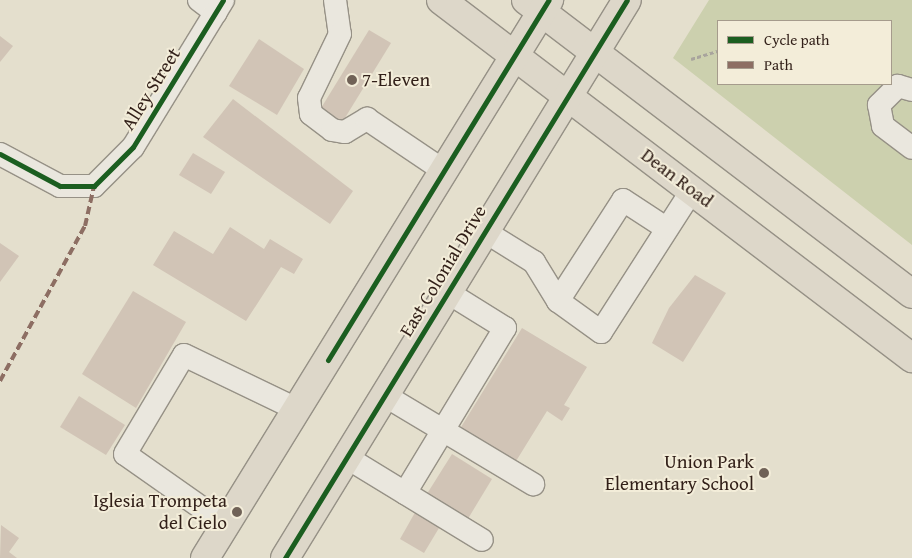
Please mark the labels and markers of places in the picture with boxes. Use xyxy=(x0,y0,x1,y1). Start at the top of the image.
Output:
place label: 7-Eleven xyxy=(362,69,430,91)
marker: 7-Eleven xyxy=(346,74,358,86)
place label: Union Park Elementary School xyxy=(605,451,754,495)
marker: Union Park Elementary School xyxy=(758,467,770,479)
place label: Iglesia Trompeta del Cielo xyxy=(93,490,227,534)
marker: Iglesia Trompeta del Cielo xyxy=(231,506,243,518)

